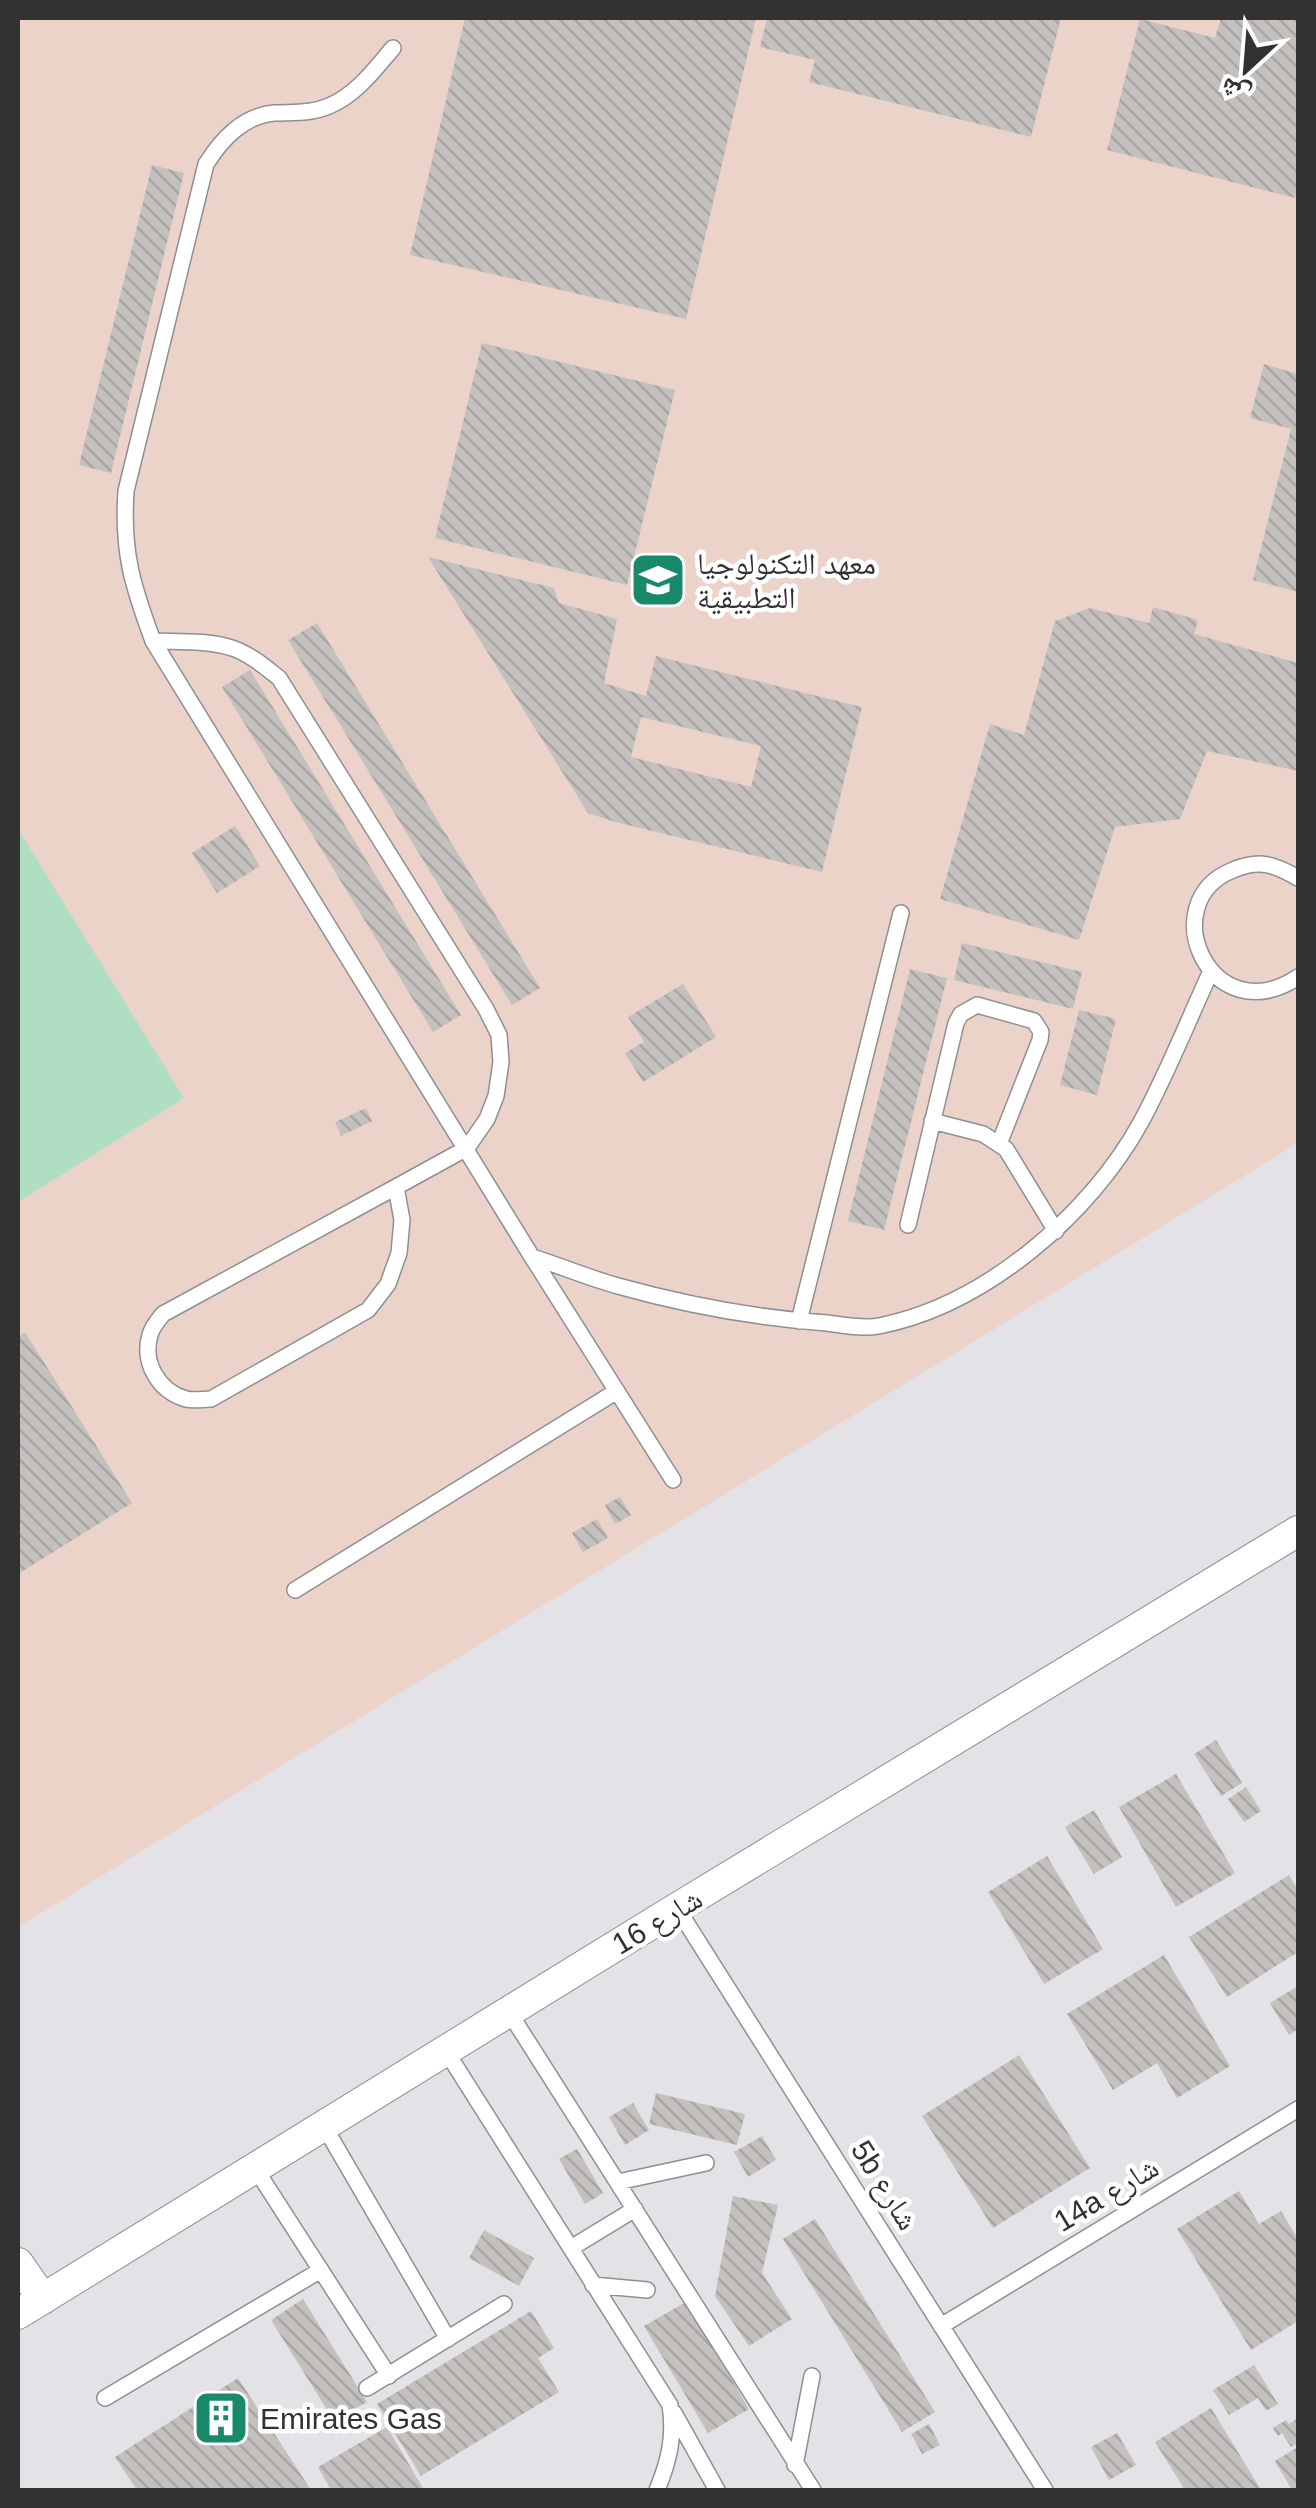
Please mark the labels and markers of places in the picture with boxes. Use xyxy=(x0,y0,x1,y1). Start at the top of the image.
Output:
place label: معهد التكنولوجيا التطبيقية xyxy=(697,547,876,614)
school or university icon: معهد التكنولوجيا التطبيقية xyxy=(628,550,688,610)
building icon: Emirates Gas xyxy=(191,2388,251,2448)
place label: Emirates Gas xyxy=(260,2402,442,2435)

